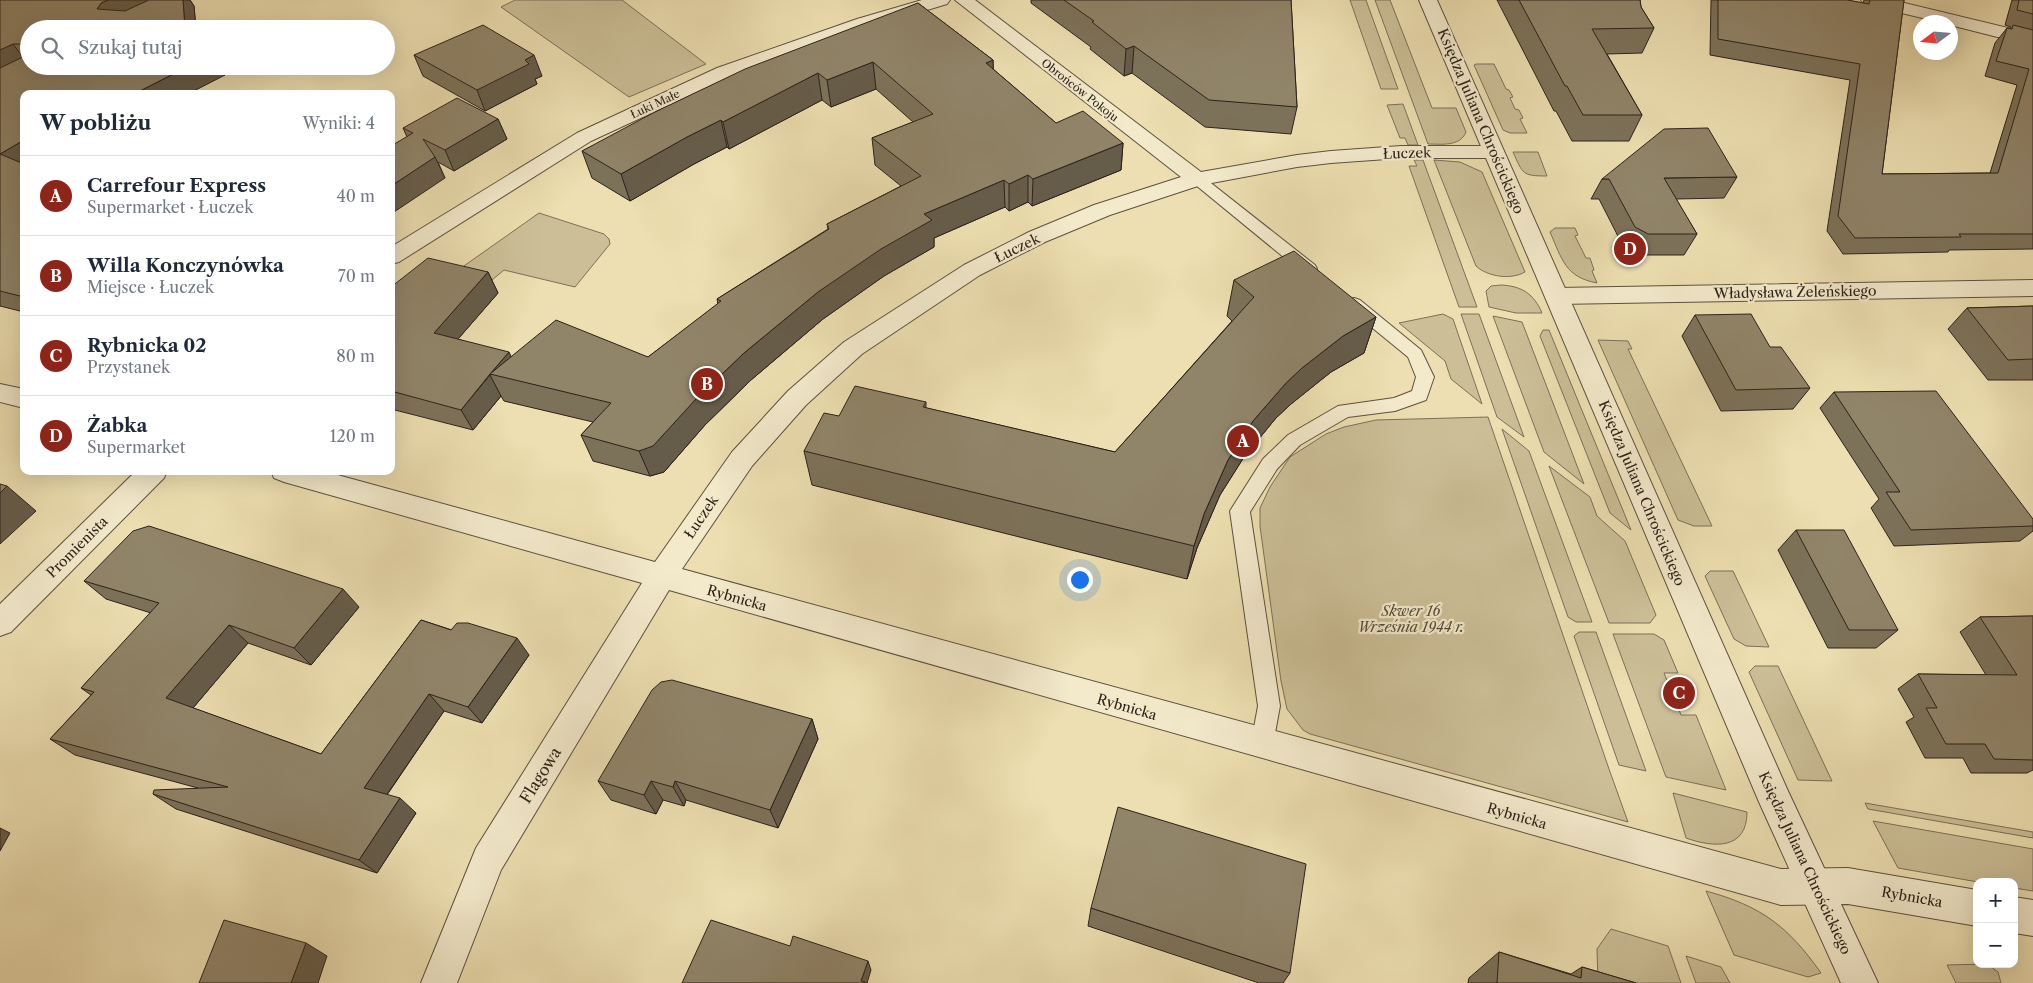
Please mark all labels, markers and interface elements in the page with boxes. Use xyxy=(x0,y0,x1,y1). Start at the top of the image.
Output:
north arrow xyxy=(1913,15,1958,60)
search box xyxy=(20,20,395,75)
street label: Księdza Juliana Chrościckiego xyxy=(1434,26,1528,216)
icon: search xyxy=(38,34,66,62)
text: Szukaj tutaj xyxy=(78,36,182,59)
street label: Obrońców Pokoju xyxy=(1039,56,1122,125)
street label: Łuki Małe xyxy=(628,86,682,122)
text: W pobliżu xyxy=(40,110,151,135)
text: Wyniki: 4 xyxy=(302,113,375,133)
street label: Łuczek xyxy=(1383,143,1432,163)
text: Carrefour Express xyxy=(87,174,266,197)
text: A xyxy=(50,186,62,206)
text: 40 m xyxy=(336,186,375,206)
text: Supermarket · Łuczek xyxy=(87,197,254,217)
street label: Łuczek xyxy=(991,229,1043,267)
pin: D xyxy=(1614,230,1646,268)
text: Willa Konczynówka xyxy=(87,254,284,277)
text: B xyxy=(50,266,62,286)
text: 70 m xyxy=(338,266,375,286)
text: Miejsce · Łuczek xyxy=(87,277,214,297)
street label: Władysława Żeleńskiego xyxy=(1712,282,1877,302)
text: Rybnicka 02 xyxy=(87,334,207,357)
text: C xyxy=(50,346,62,366)
text: 80 m xyxy=(336,346,375,366)
text: Przystanek xyxy=(87,357,170,377)
pin: B xyxy=(691,365,723,403)
street label: Księdza Juliana Chrościckiego xyxy=(1595,398,1689,588)
text: Żabka xyxy=(87,414,147,437)
pin: A xyxy=(1227,422,1259,460)
text: D xyxy=(49,426,63,446)
text: 120 m xyxy=(330,426,375,446)
text: Supermarket xyxy=(87,437,185,457)
street label: Łuczek xyxy=(680,491,722,542)
street label: Promienista xyxy=(42,512,112,582)
your location xyxy=(1067,567,1093,593)
street label: Rybnicka xyxy=(705,581,770,615)
park label: Skwer 16 Września 1944 r. xyxy=(1358,602,1464,636)
pin: C xyxy=(1663,674,1695,712)
street label: Rybnicka xyxy=(1095,690,1160,724)
street label: Flagowa xyxy=(515,743,565,807)
street label: Księdza Juliana Chrościckiego xyxy=(1755,769,1855,957)
street label: Rybnicka xyxy=(1485,799,1550,833)
map controls xyxy=(1973,878,2018,968)
button: + xyxy=(1973,878,2018,923)
street label: Rybnicka xyxy=(1880,883,1944,911)
button: − xyxy=(1973,923,2018,968)

